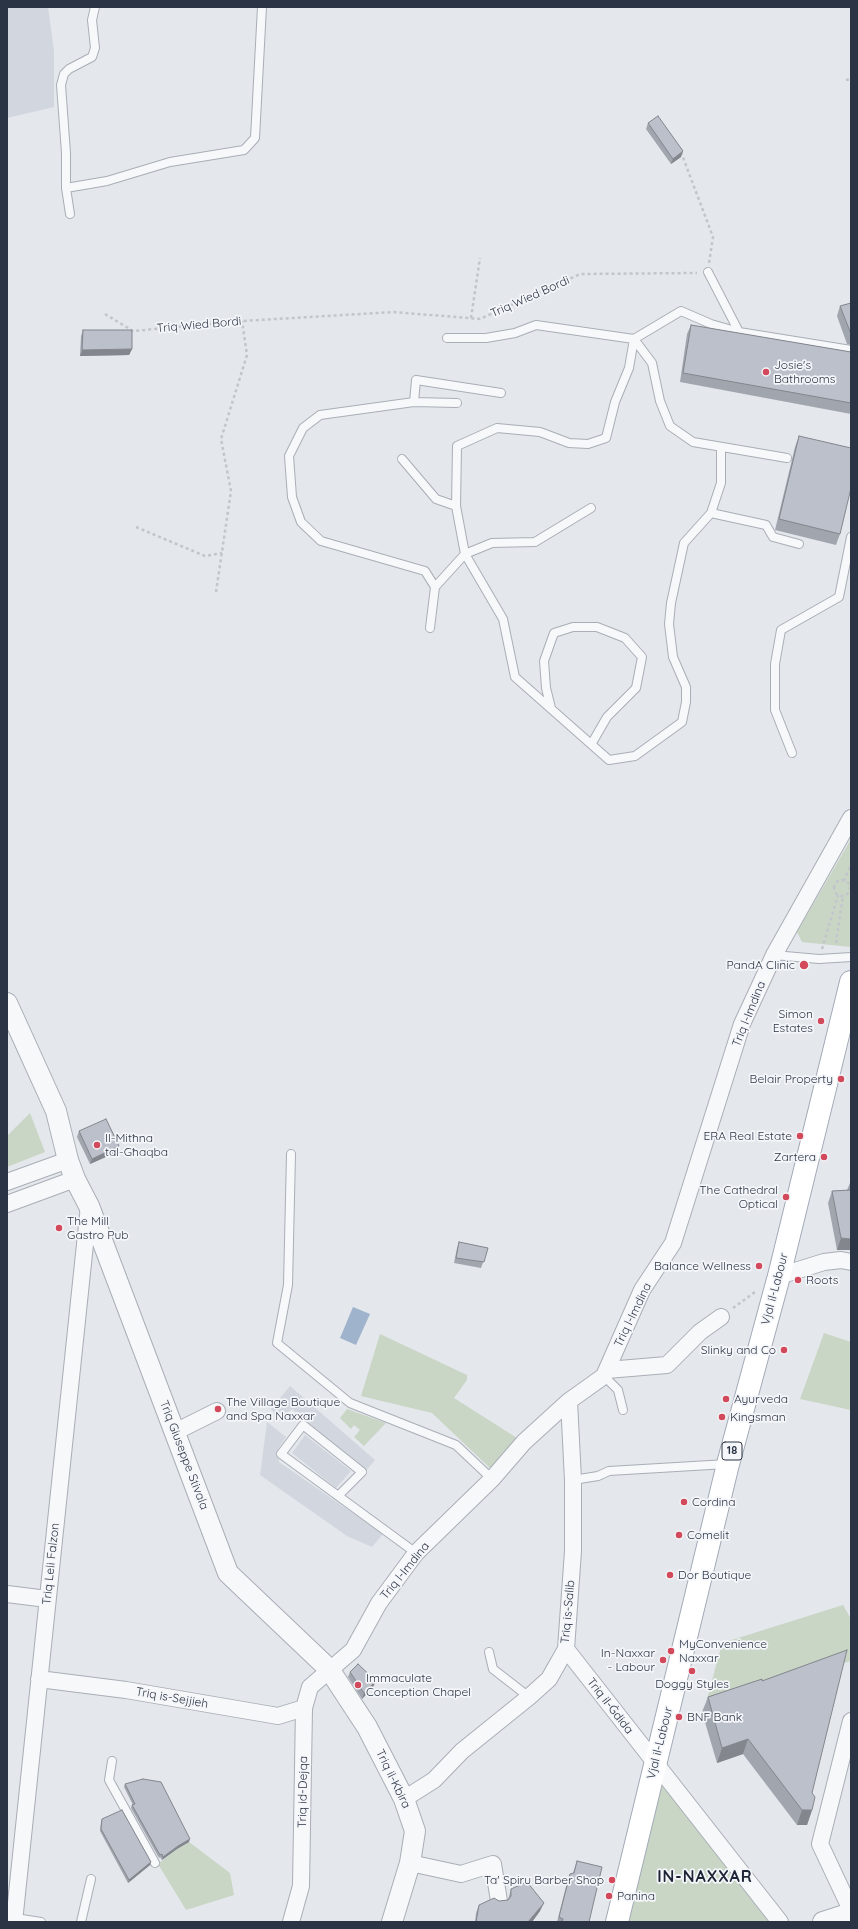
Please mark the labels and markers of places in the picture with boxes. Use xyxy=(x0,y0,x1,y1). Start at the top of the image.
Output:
place label: Josie's Bathrooms xyxy=(774,358,835,386)
marker: Josie's Bathrooms xyxy=(761,367,771,377)
place label: PandA Clinic xyxy=(727,958,795,972)
marker: PandA Clinic xyxy=(798,959,810,971)
place label: Simon Estates xyxy=(773,1007,813,1035)
marker: Simon Estates xyxy=(816,1016,826,1026)
place label: Belair Property xyxy=(750,1072,833,1086)
marker: Belair Property xyxy=(836,1074,846,1084)
place label: ERA Real Estate xyxy=(703,1129,792,1143)
place label: Il-Mitħna tal-Għaqba xyxy=(105,1131,168,1159)
marker: ERA Real Estate xyxy=(795,1131,805,1141)
marker: Il-Mitħna tal-Għaqba xyxy=(92,1140,102,1150)
place label: Zartera xyxy=(774,1150,816,1164)
marker: Zartera xyxy=(819,1152,829,1162)
place label: The Cathedral Optical xyxy=(699,1183,778,1211)
marker: The Cathedral Optical xyxy=(781,1192,791,1202)
place label: The Mill Gastro Pub xyxy=(67,1214,129,1242)
marker: The Mill Gastro Pub xyxy=(54,1223,64,1233)
place label: Balance Wellness xyxy=(654,1259,751,1273)
marker: Balance Wellness xyxy=(754,1261,764,1271)
place label: Roots xyxy=(806,1273,838,1287)
marker: Roots xyxy=(793,1275,803,1285)
place label: Slinky and Co xyxy=(701,1343,776,1357)
marker: Slinky and Co xyxy=(779,1345,789,1355)
place label: Ayurveda xyxy=(734,1392,788,1406)
marker: Ayurveda xyxy=(721,1394,731,1404)
place label: The Village Boutique and Spa Naxxar xyxy=(226,1395,340,1423)
marker: The Village Boutique and Spa Naxxar xyxy=(213,1404,223,1414)
place label: Kingsman xyxy=(730,1410,786,1424)
marker: Kingsman xyxy=(717,1412,727,1422)
place label: Cordina xyxy=(692,1495,735,1509)
marker: Cordina xyxy=(679,1497,689,1507)
place label: Comelit xyxy=(687,1528,729,1542)
marker: Comelit xyxy=(674,1530,684,1540)
place label: Dor Boutique xyxy=(678,1568,751,1582)
marker: Dor Boutique xyxy=(665,1570,675,1580)
place label: MyConvenience Naxxar xyxy=(679,1637,767,1665)
place label: In-Naxxar - Labour xyxy=(601,1646,655,1674)
marker: MyConvenience Naxxar xyxy=(666,1646,676,1656)
marker: In-Naxxar - Labour xyxy=(658,1655,668,1665)
marker: Doggy Styles xyxy=(687,1666,697,1676)
place label: Immaculate Conception Chapel xyxy=(366,1671,471,1699)
place label: Doggy Styles xyxy=(655,1677,729,1691)
marker: Immaculate Conception Chapel xyxy=(353,1680,363,1690)
place label: BNF Bank xyxy=(687,1710,742,1724)
marker: BNF Bank xyxy=(674,1712,684,1722)
place label: Ta' Spiru Barber Shop xyxy=(484,1873,604,1887)
marker: Ta' Spiru Barber Shop xyxy=(607,1875,617,1885)
place label: Panina xyxy=(617,1889,655,1903)
marker: Panina xyxy=(604,1891,614,1901)

